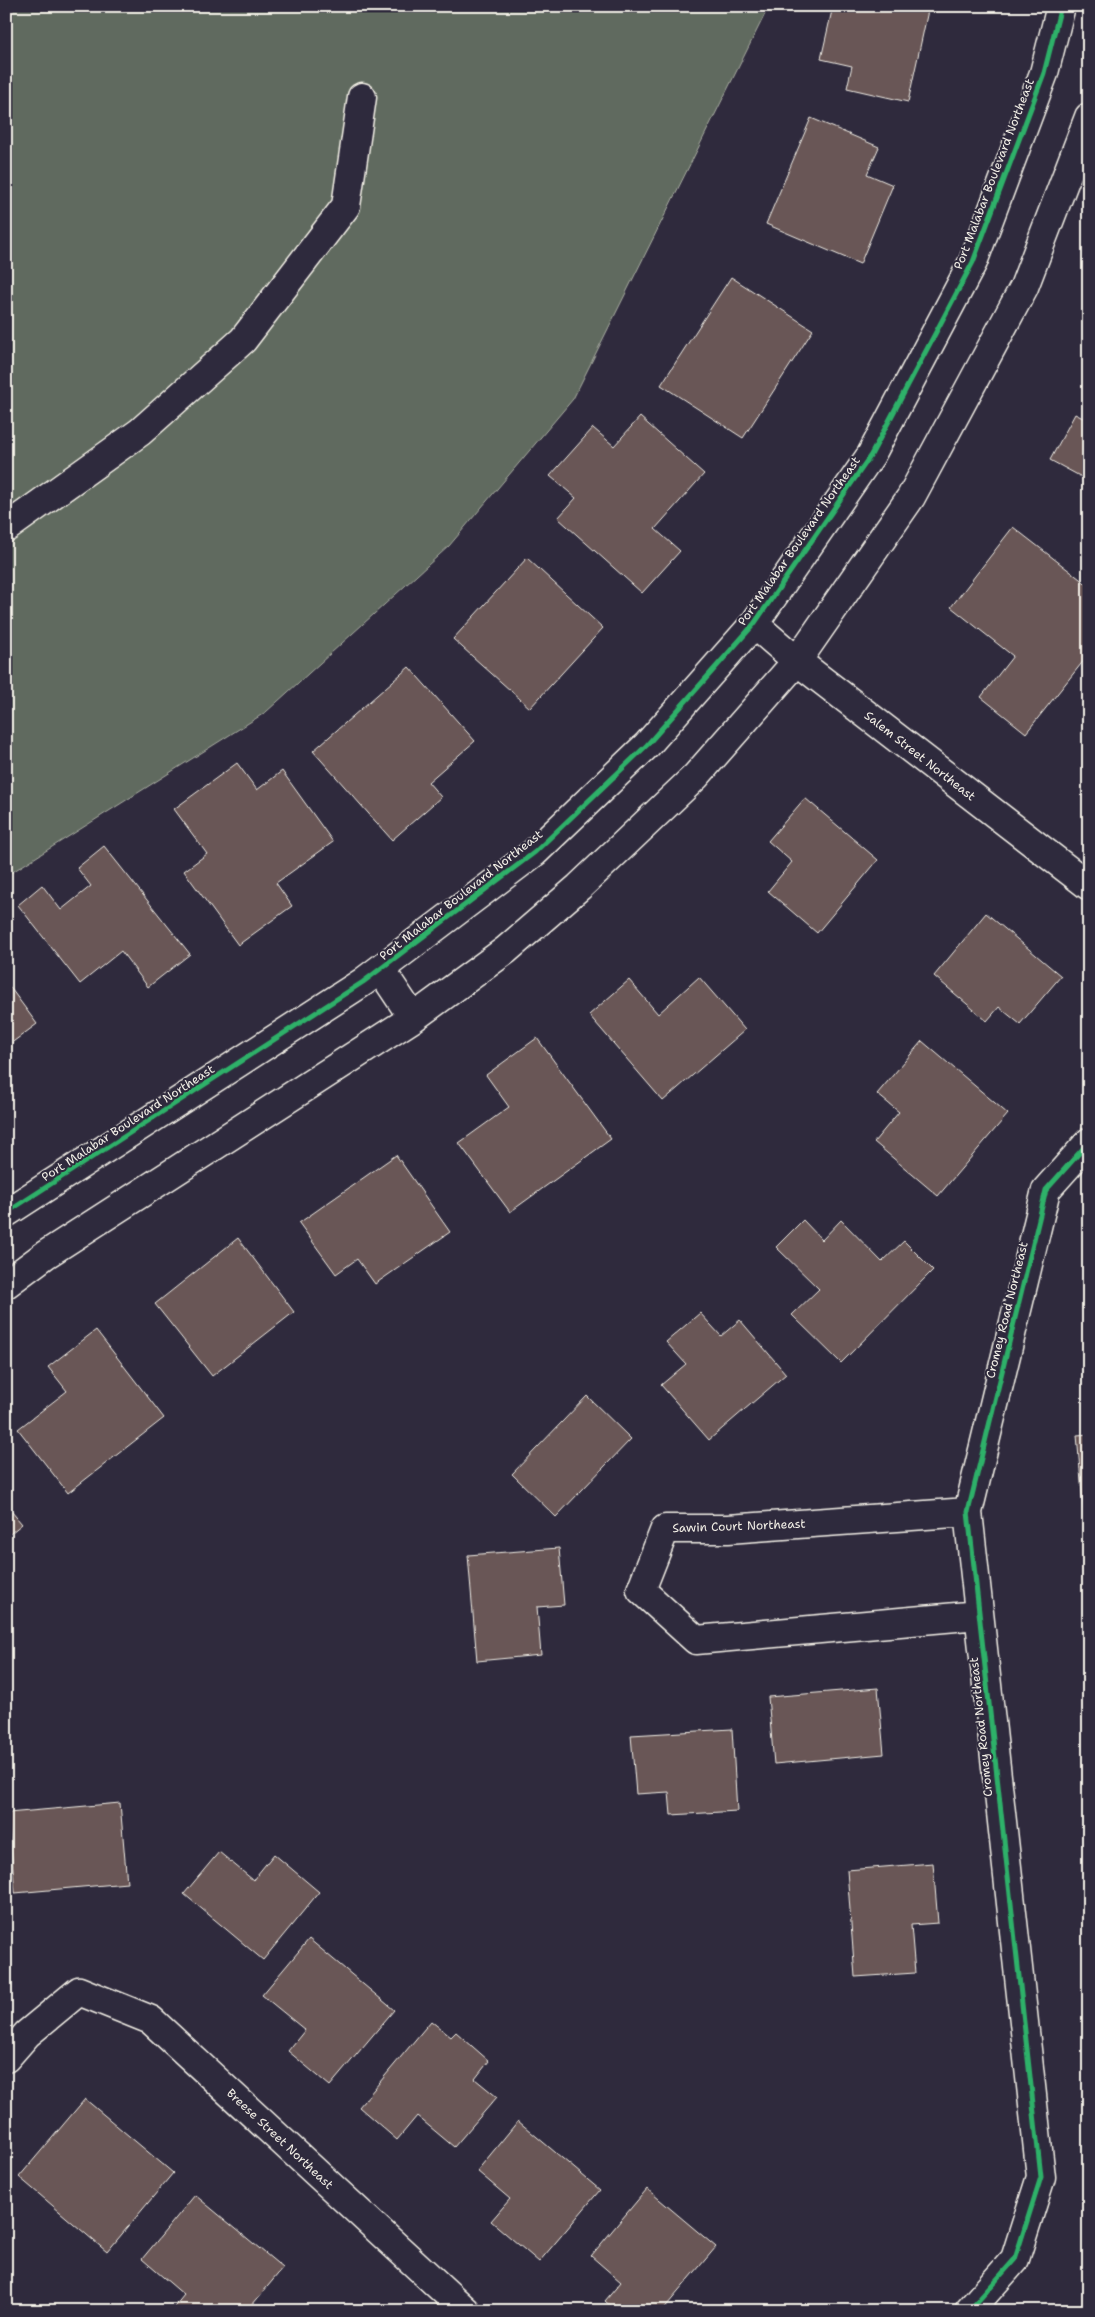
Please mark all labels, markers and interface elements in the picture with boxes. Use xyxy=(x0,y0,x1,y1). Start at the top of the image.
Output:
street label: Port Malabar Boulevard Northeast xyxy=(950,76,1038,272)
street label: Port Malabar Boulevard Northeast xyxy=(734,453,864,629)
street label: Salem Street Northeast xyxy=(861,708,979,804)
street label: Port Malabar Boulevard Northeast xyxy=(376,826,546,964)
street label: Port Malabar Boulevard Northeast xyxy=(39,1061,217,1185)
street label: Cromey Road Northeast xyxy=(982,1240,1032,1380)
street label: Sawin Court Northeast xyxy=(672,1516,806,1536)
street label: Cromey Road Northeast xyxy=(966,1656,996,1798)
street label: Breese Street Northeast xyxy=(223,2085,337,2193)

